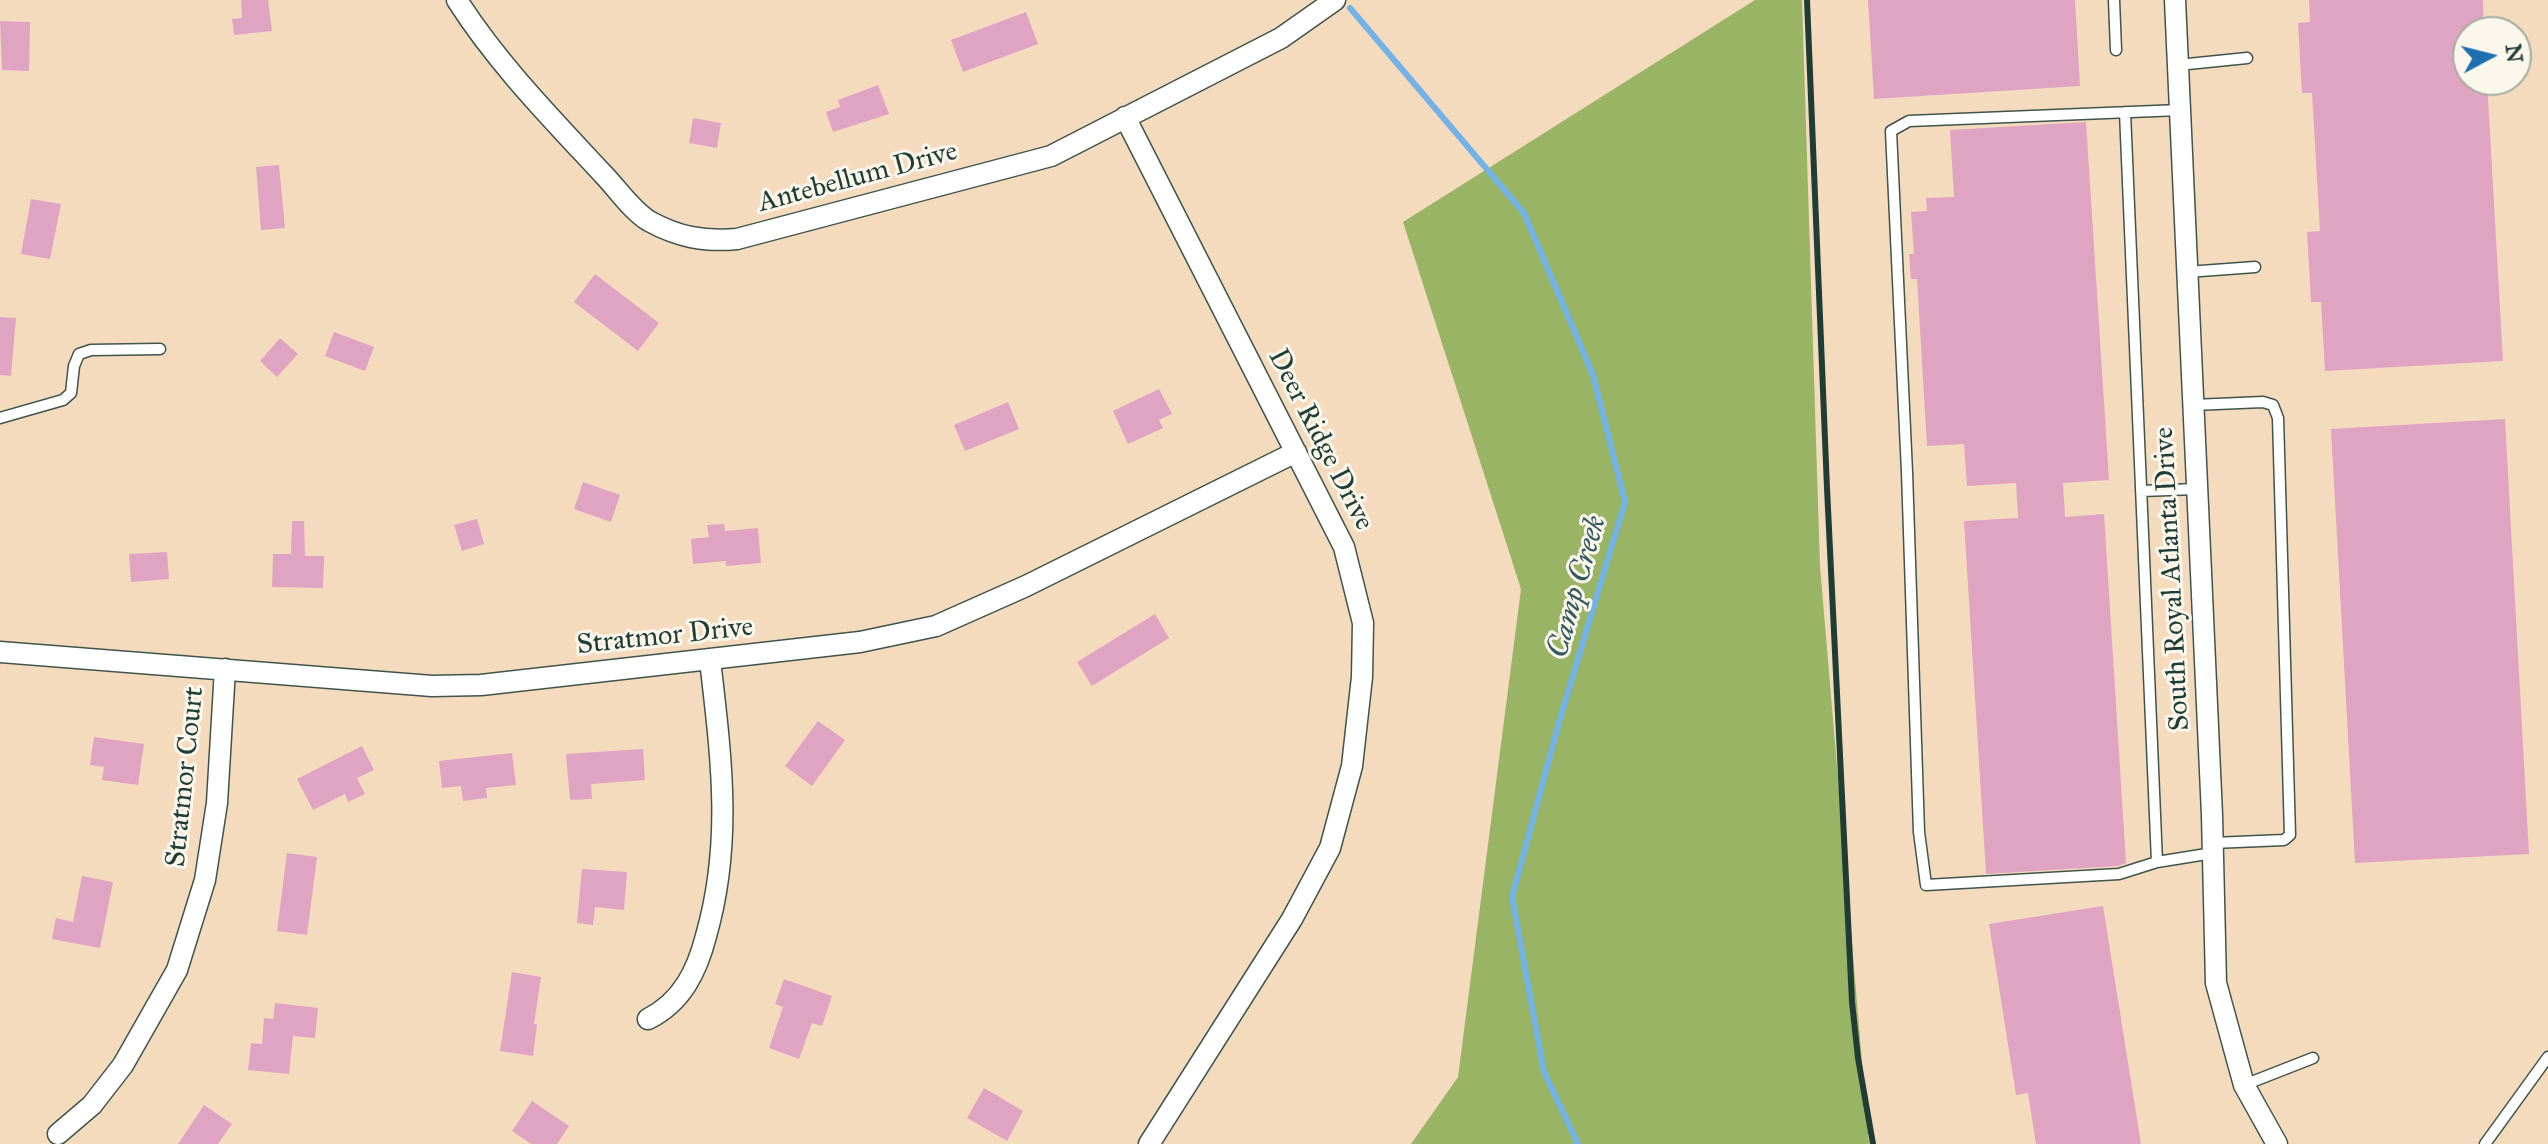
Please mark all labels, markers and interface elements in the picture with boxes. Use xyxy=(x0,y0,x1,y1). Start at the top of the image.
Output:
north arrow xyxy=(2452,16,2532,96)
text: N xyxy=(2500,42,2529,64)
street label: Antebellum Drive xyxy=(755,135,961,221)
street label: Deer Ridge Drive xyxy=(1260,344,1380,536)
street label: South Royal Atlanta Drive xyxy=(2148,426,2198,732)
water label: Camp Creek xyxy=(1541,512,1615,662)
street label: Stratmor Drive xyxy=(575,611,755,663)
street label: Stratmor Court xyxy=(160,685,212,869)

